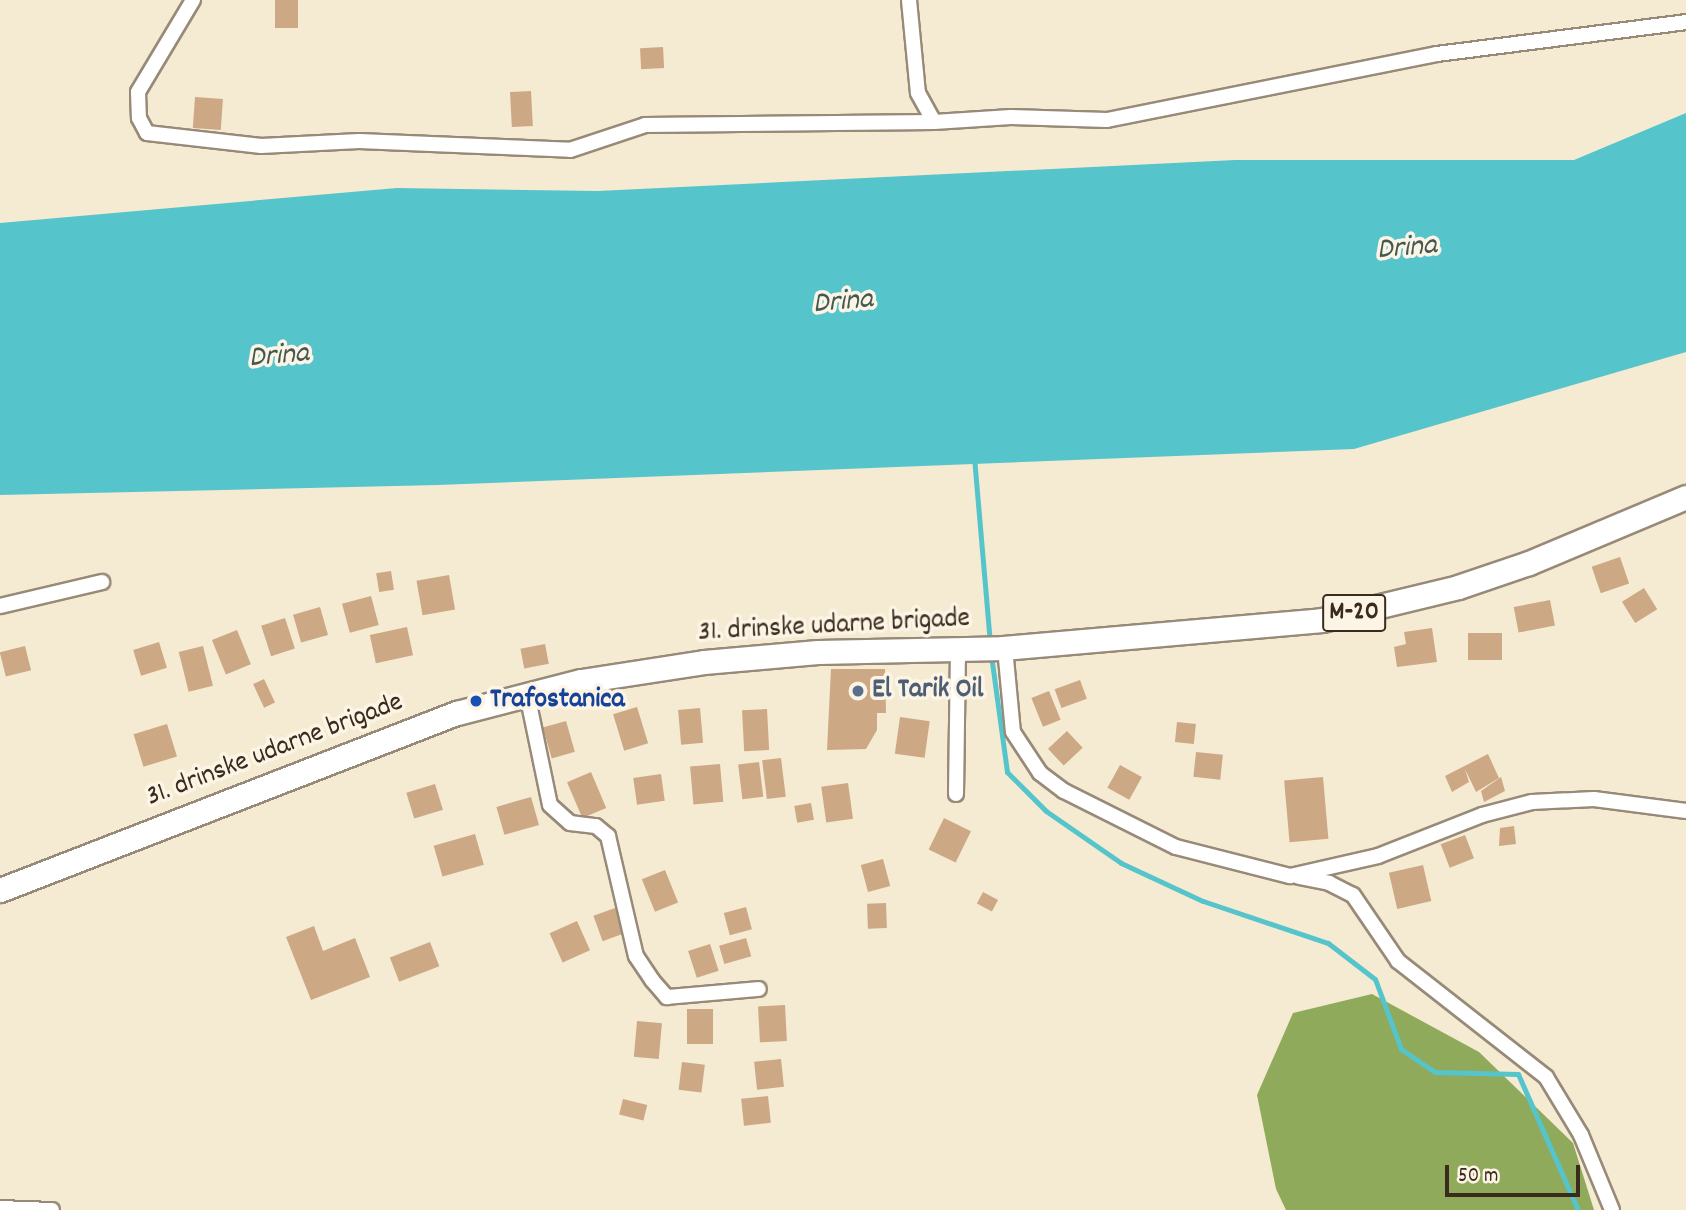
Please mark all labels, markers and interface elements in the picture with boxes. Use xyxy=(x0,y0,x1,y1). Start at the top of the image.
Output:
water label: Drina xyxy=(1376,229,1438,271)
water label: Drina xyxy=(812,283,874,325)
water label: Drina xyxy=(248,337,310,379)
road number: M-20 xyxy=(1321,590,1387,636)
street label: 31. drinske udarne brigade xyxy=(697,603,971,651)
place label: El Tarik Oil xyxy=(872,674,983,708)
marker: El Tarik Oil xyxy=(850,683,866,699)
place label: Trafostanica xyxy=(490,684,625,718)
street label: 31. drinske udarne brigade xyxy=(142,687,408,815)
marker: Trafostanica xyxy=(468,693,484,709)
scale bar xyxy=(1448,1150,1583,1194)
text: 50 m xyxy=(1458,1162,1498,1192)

